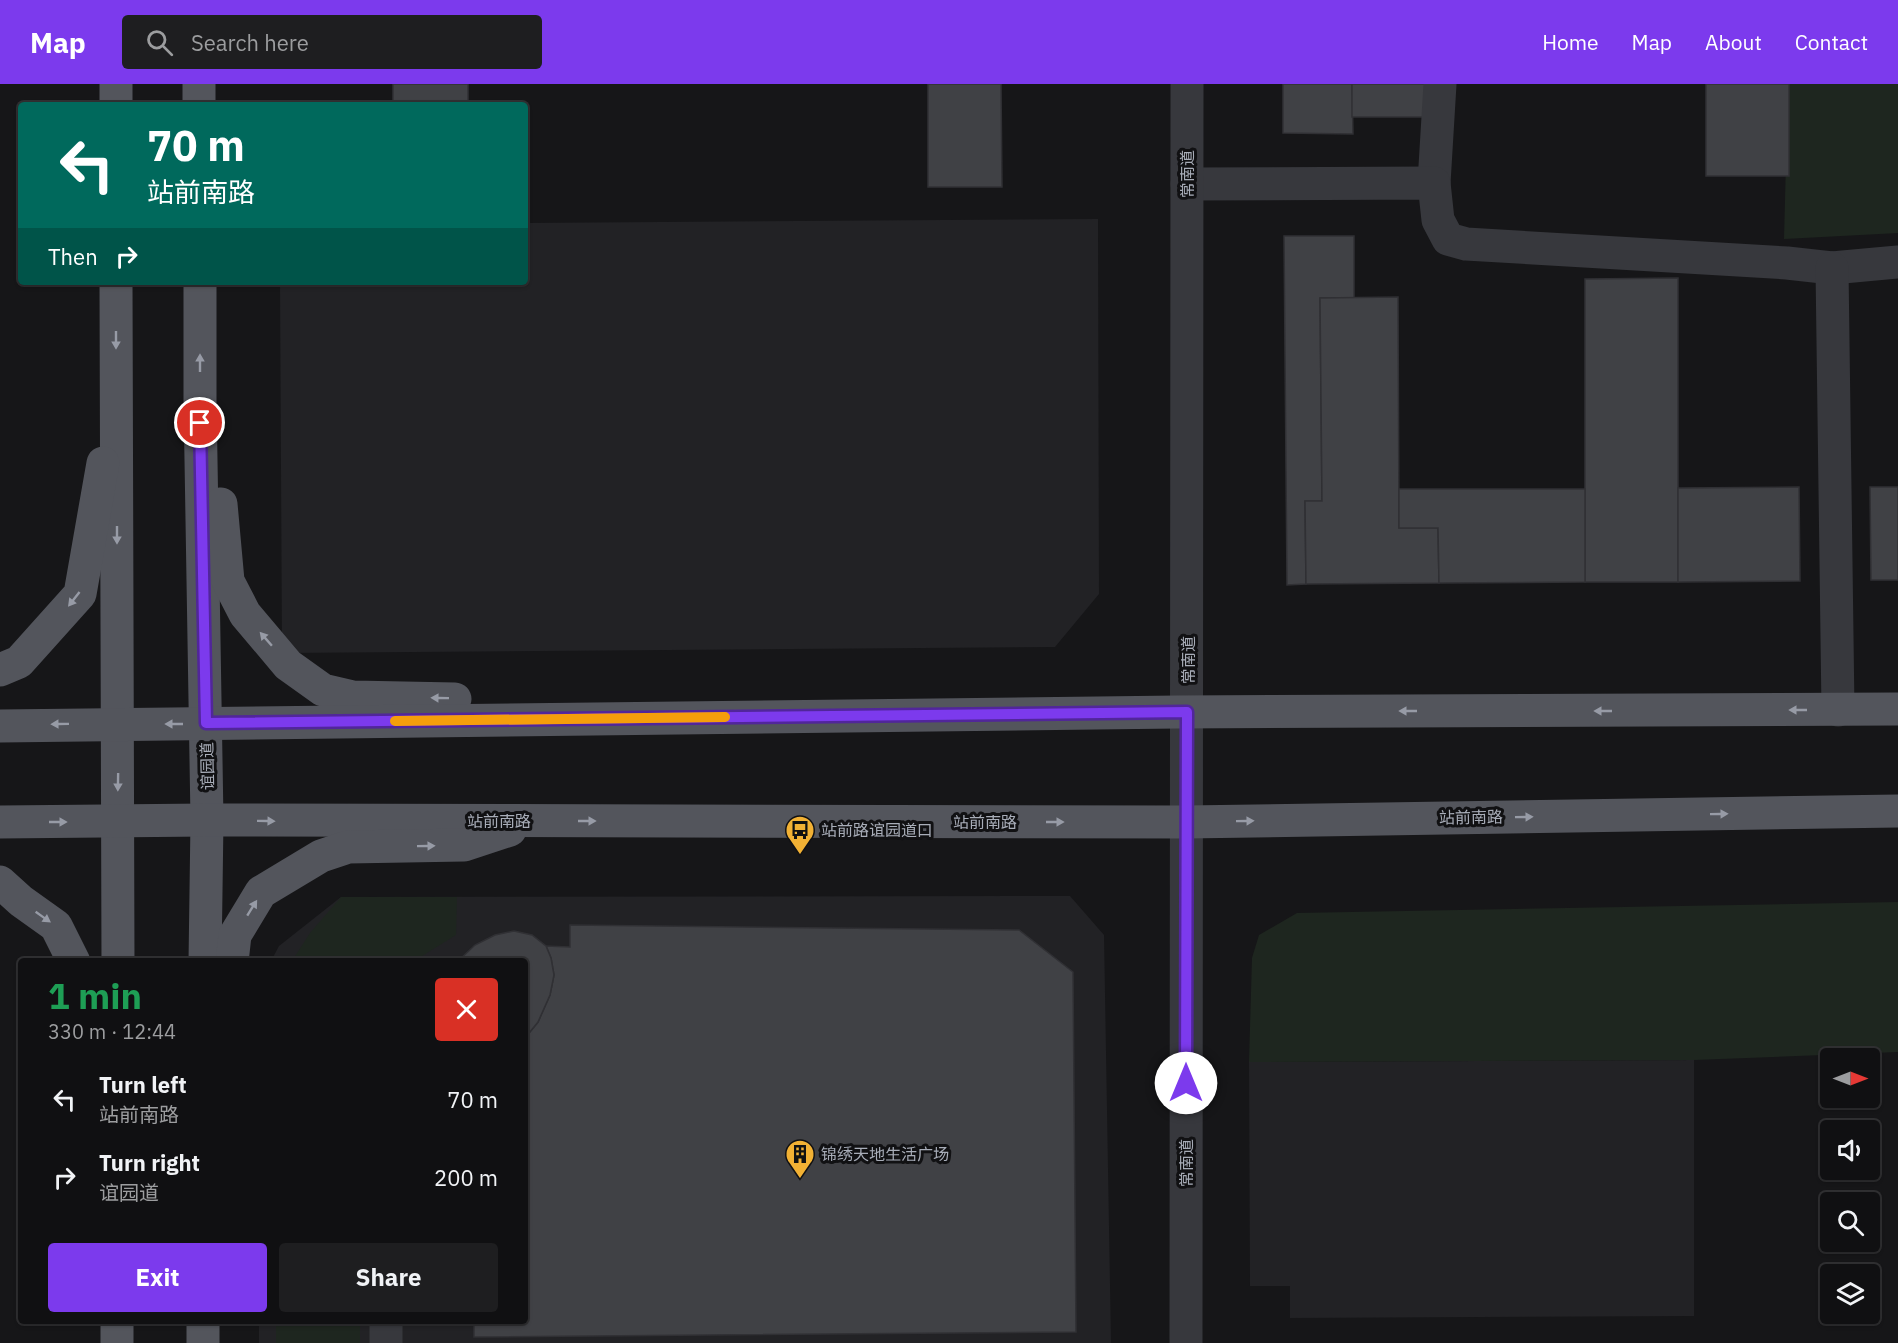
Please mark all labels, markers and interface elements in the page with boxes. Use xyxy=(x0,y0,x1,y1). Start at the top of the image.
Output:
search box xyxy=(122,15,542,69)
text: Map xyxy=(30,24,86,61)
icon: search xyxy=(143,26,176,59)
text: Search here xyxy=(191,28,309,57)
text: Home xyxy=(1542,28,1599,56)
text: Map xyxy=(1632,28,1672,56)
text: About xyxy=(1705,28,1762,56)
text: Contact xyxy=(1795,28,1868,56)
text: 70 m xyxy=(147,118,245,173)
icon: left xyxy=(48,126,126,204)
street label: 常南道 xyxy=(1177,150,1197,198)
text: 站前南路 xyxy=(147,174,255,209)
icon: right xyxy=(110,240,143,273)
text: Then xyxy=(48,242,98,271)
one-way arrow xyxy=(111,331,121,350)
one-way arrow xyxy=(195,353,205,372)
pin xyxy=(174,397,225,448)
icon: arrive xyxy=(183,406,216,439)
one-way arrow xyxy=(112,526,122,545)
one-way arrow xyxy=(68,591,80,607)
one-way arrow xyxy=(260,632,273,647)
street label: 常南道 xyxy=(1178,636,1198,684)
one-way arrow xyxy=(431,694,450,703)
one-way arrow xyxy=(1788,705,1807,715)
one-way arrow xyxy=(1398,706,1417,716)
one-way arrow xyxy=(1593,706,1612,716)
one-way arrow xyxy=(164,719,183,728)
one-way arrow xyxy=(51,720,70,729)
street label: 谊园道 xyxy=(197,742,217,790)
one-way arrow xyxy=(113,773,123,792)
street label: 站前南路 xyxy=(1439,806,1503,828)
one-way arrow xyxy=(1709,809,1728,818)
street label: 站前南路 xyxy=(467,811,531,831)
street label: 站前南路 xyxy=(953,812,1017,832)
one-way arrow xyxy=(1514,812,1533,821)
bus stop icon: 站前路谊园道口 xyxy=(784,814,816,856)
one-way arrow xyxy=(256,816,275,826)
one-way arrow xyxy=(577,816,596,826)
one-way arrow xyxy=(1235,816,1254,826)
one-way arrow xyxy=(49,817,68,827)
one-way arrow xyxy=(1045,817,1064,827)
place label: 站前路谊园道口 xyxy=(821,820,933,840)
one-way arrow xyxy=(417,841,436,851)
one-way arrow xyxy=(246,900,257,916)
one-way arrow xyxy=(34,911,50,923)
text: 1 min xyxy=(48,972,142,1019)
button: close xyxy=(435,978,498,1041)
text: 330 m · 12:44 xyxy=(48,1018,176,1045)
north arrow xyxy=(1820,1048,1880,1108)
map controls xyxy=(1820,1048,1880,1324)
position arrow xyxy=(1154,1051,1218,1115)
text: Turn left xyxy=(99,1070,187,1099)
icon: left xyxy=(48,1083,81,1116)
text: 70 m xyxy=(447,1085,498,1114)
text: 站前南路 xyxy=(99,1101,179,1128)
button: sound xyxy=(1820,1120,1880,1180)
building icon: 锦绣天地生活广场 xyxy=(784,1138,816,1180)
street label: 常南道 xyxy=(1176,1139,1196,1187)
place label: 锦绣天地生活广场 xyxy=(821,1144,949,1164)
text: Turn right xyxy=(99,1148,200,1177)
icon: right xyxy=(48,1161,81,1194)
text: 200 m xyxy=(434,1163,498,1192)
text: 谊园道 xyxy=(99,1179,159,1206)
button: search xyxy=(1820,1192,1880,1252)
button: Exit xyxy=(48,1243,267,1312)
button: Share xyxy=(279,1243,498,1312)
button: layers xyxy=(1820,1264,1880,1324)

